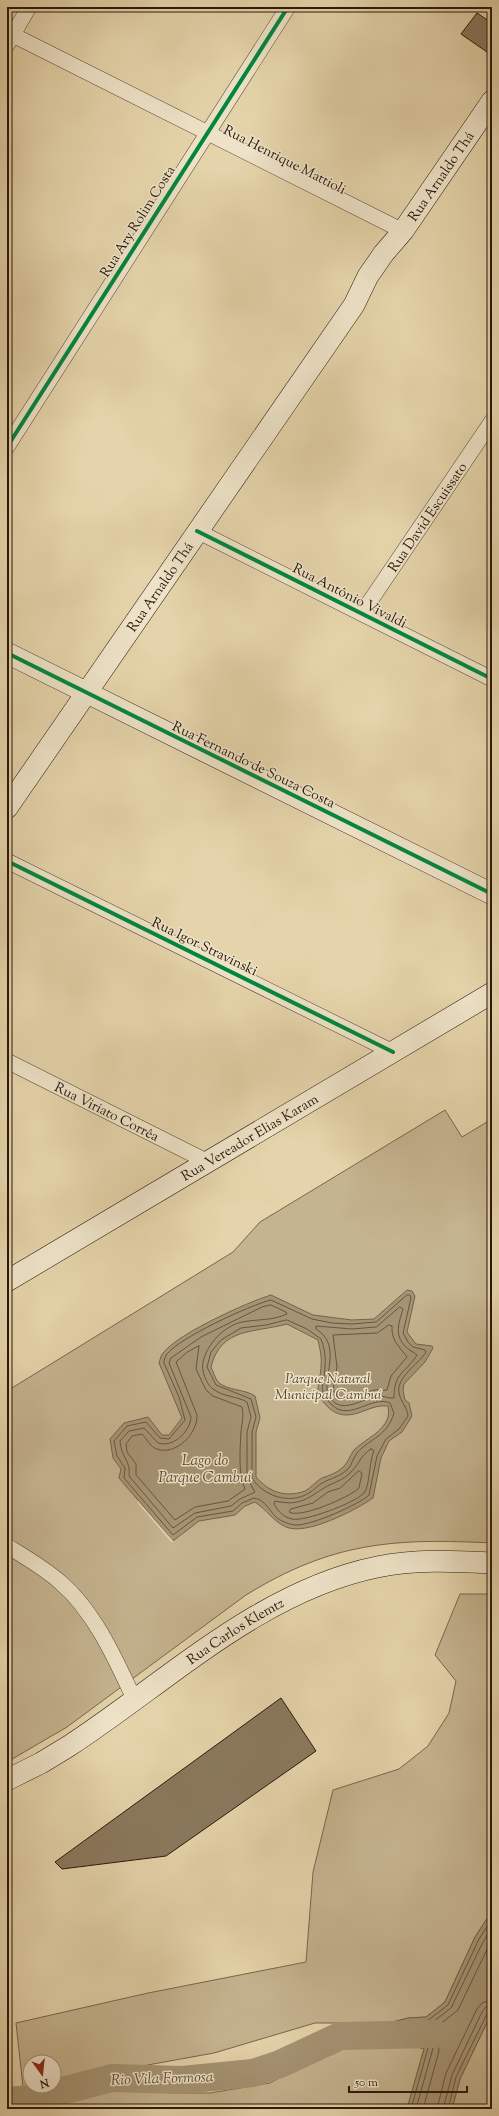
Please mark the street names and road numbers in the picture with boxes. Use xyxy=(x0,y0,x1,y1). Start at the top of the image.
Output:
street label: Rua Henrique Mattioli xyxy=(219,121,349,200)
street label: Rua Arnaldo Thá xyxy=(404,128,481,226)
street label: Rua Ary Rolim Costa xyxy=(96,162,181,282)
street label: Rua David Escuissato xyxy=(384,459,473,577)
street label: Rua Arnaldo Thá xyxy=(123,538,200,637)
street label: Rua Antônio Vivaldi xyxy=(289,559,410,634)
street label: Rua Fernando de Souza Costa xyxy=(168,718,338,814)
street label: Rua Igor Stravinski xyxy=(148,913,261,982)
street label: Rua Viriato Corrêa xyxy=(50,1078,162,1148)
street label: Rua Vereador Elias Karam xyxy=(178,1090,323,1187)
street label: Rua Carlos Klemtz xyxy=(183,1594,288,1671)

